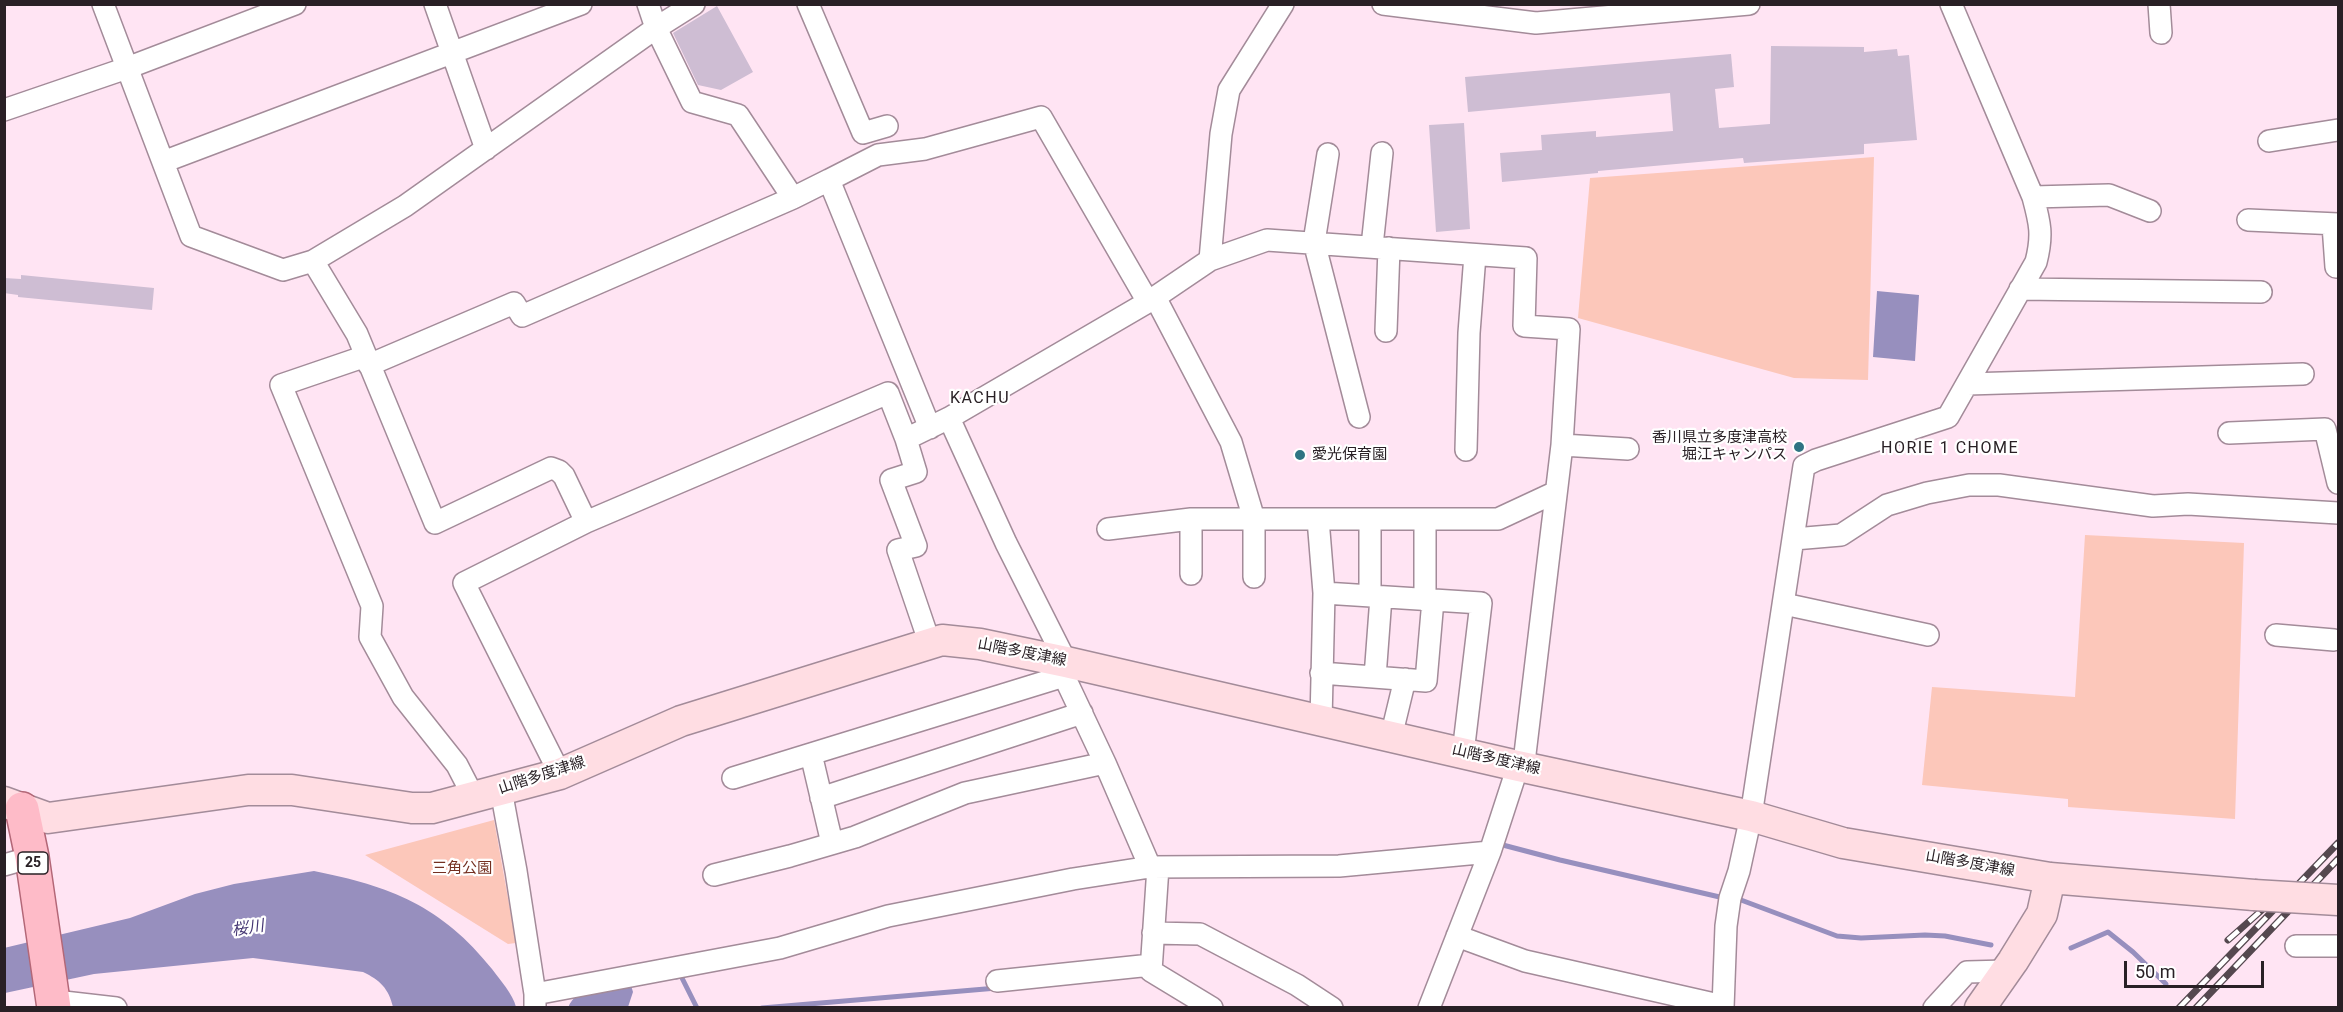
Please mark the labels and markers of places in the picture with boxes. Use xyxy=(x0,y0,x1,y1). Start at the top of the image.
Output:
place label: 香川県立多度津高校 堀江キャンパス xyxy=(1652,429,1787,464)
marker: 香川県立多度津高校 堀江キャンパス xyxy=(1792,440,1806,454)
place label: 愛光保育園 xyxy=(1312,446,1387,464)
marker: 愛光保育園 xyxy=(1293,448,1307,462)

